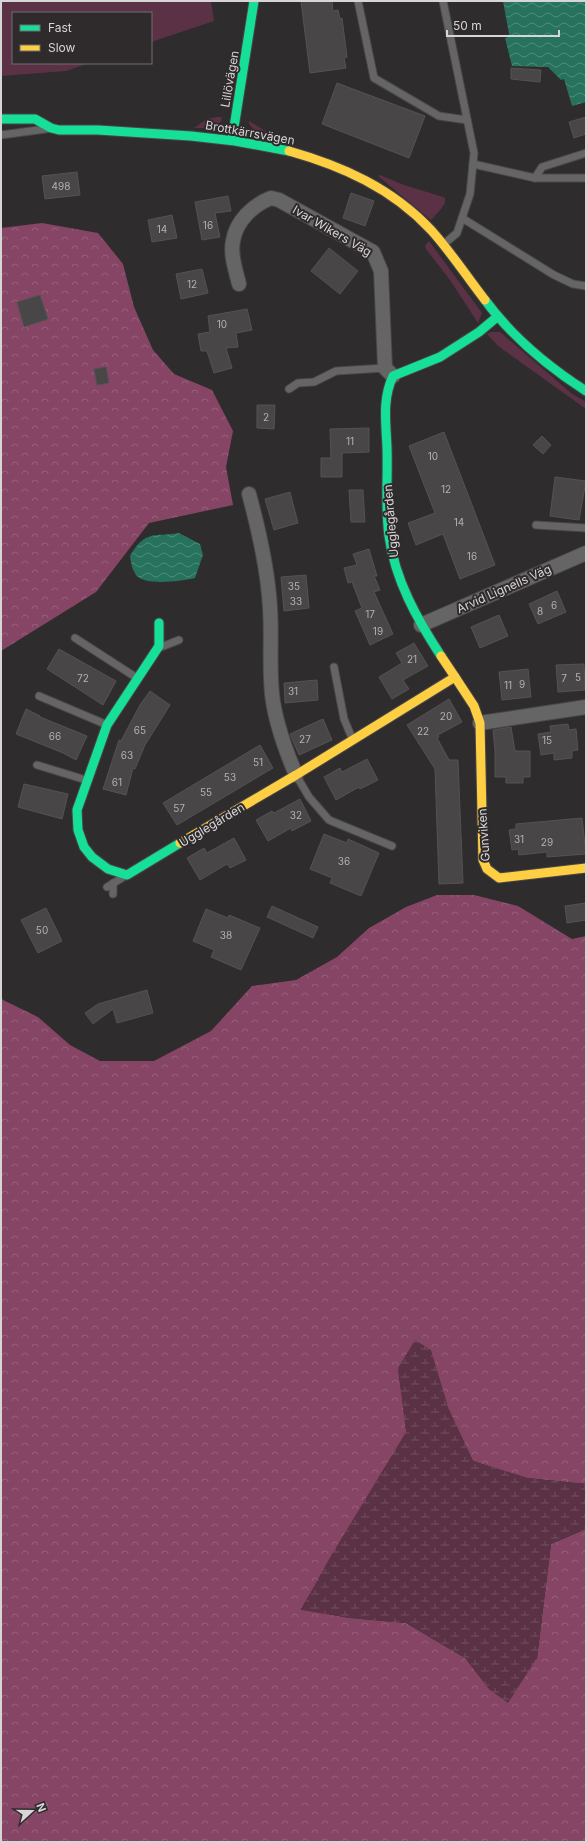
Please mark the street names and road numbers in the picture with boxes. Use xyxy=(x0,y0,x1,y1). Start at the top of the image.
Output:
street label: Lillövägen xyxy=(217,49,242,108)
street label: Brottkärrsvägen xyxy=(204,117,296,148)
street label: Ivar Wikers Väg xyxy=(290,202,374,259)
street label: Ugglegården xyxy=(380,484,401,558)
street label: Arvid Lignells Väg xyxy=(454,561,553,616)
street label: Ugglegården xyxy=(176,799,247,850)
street label: Gunviken xyxy=(474,808,493,862)

